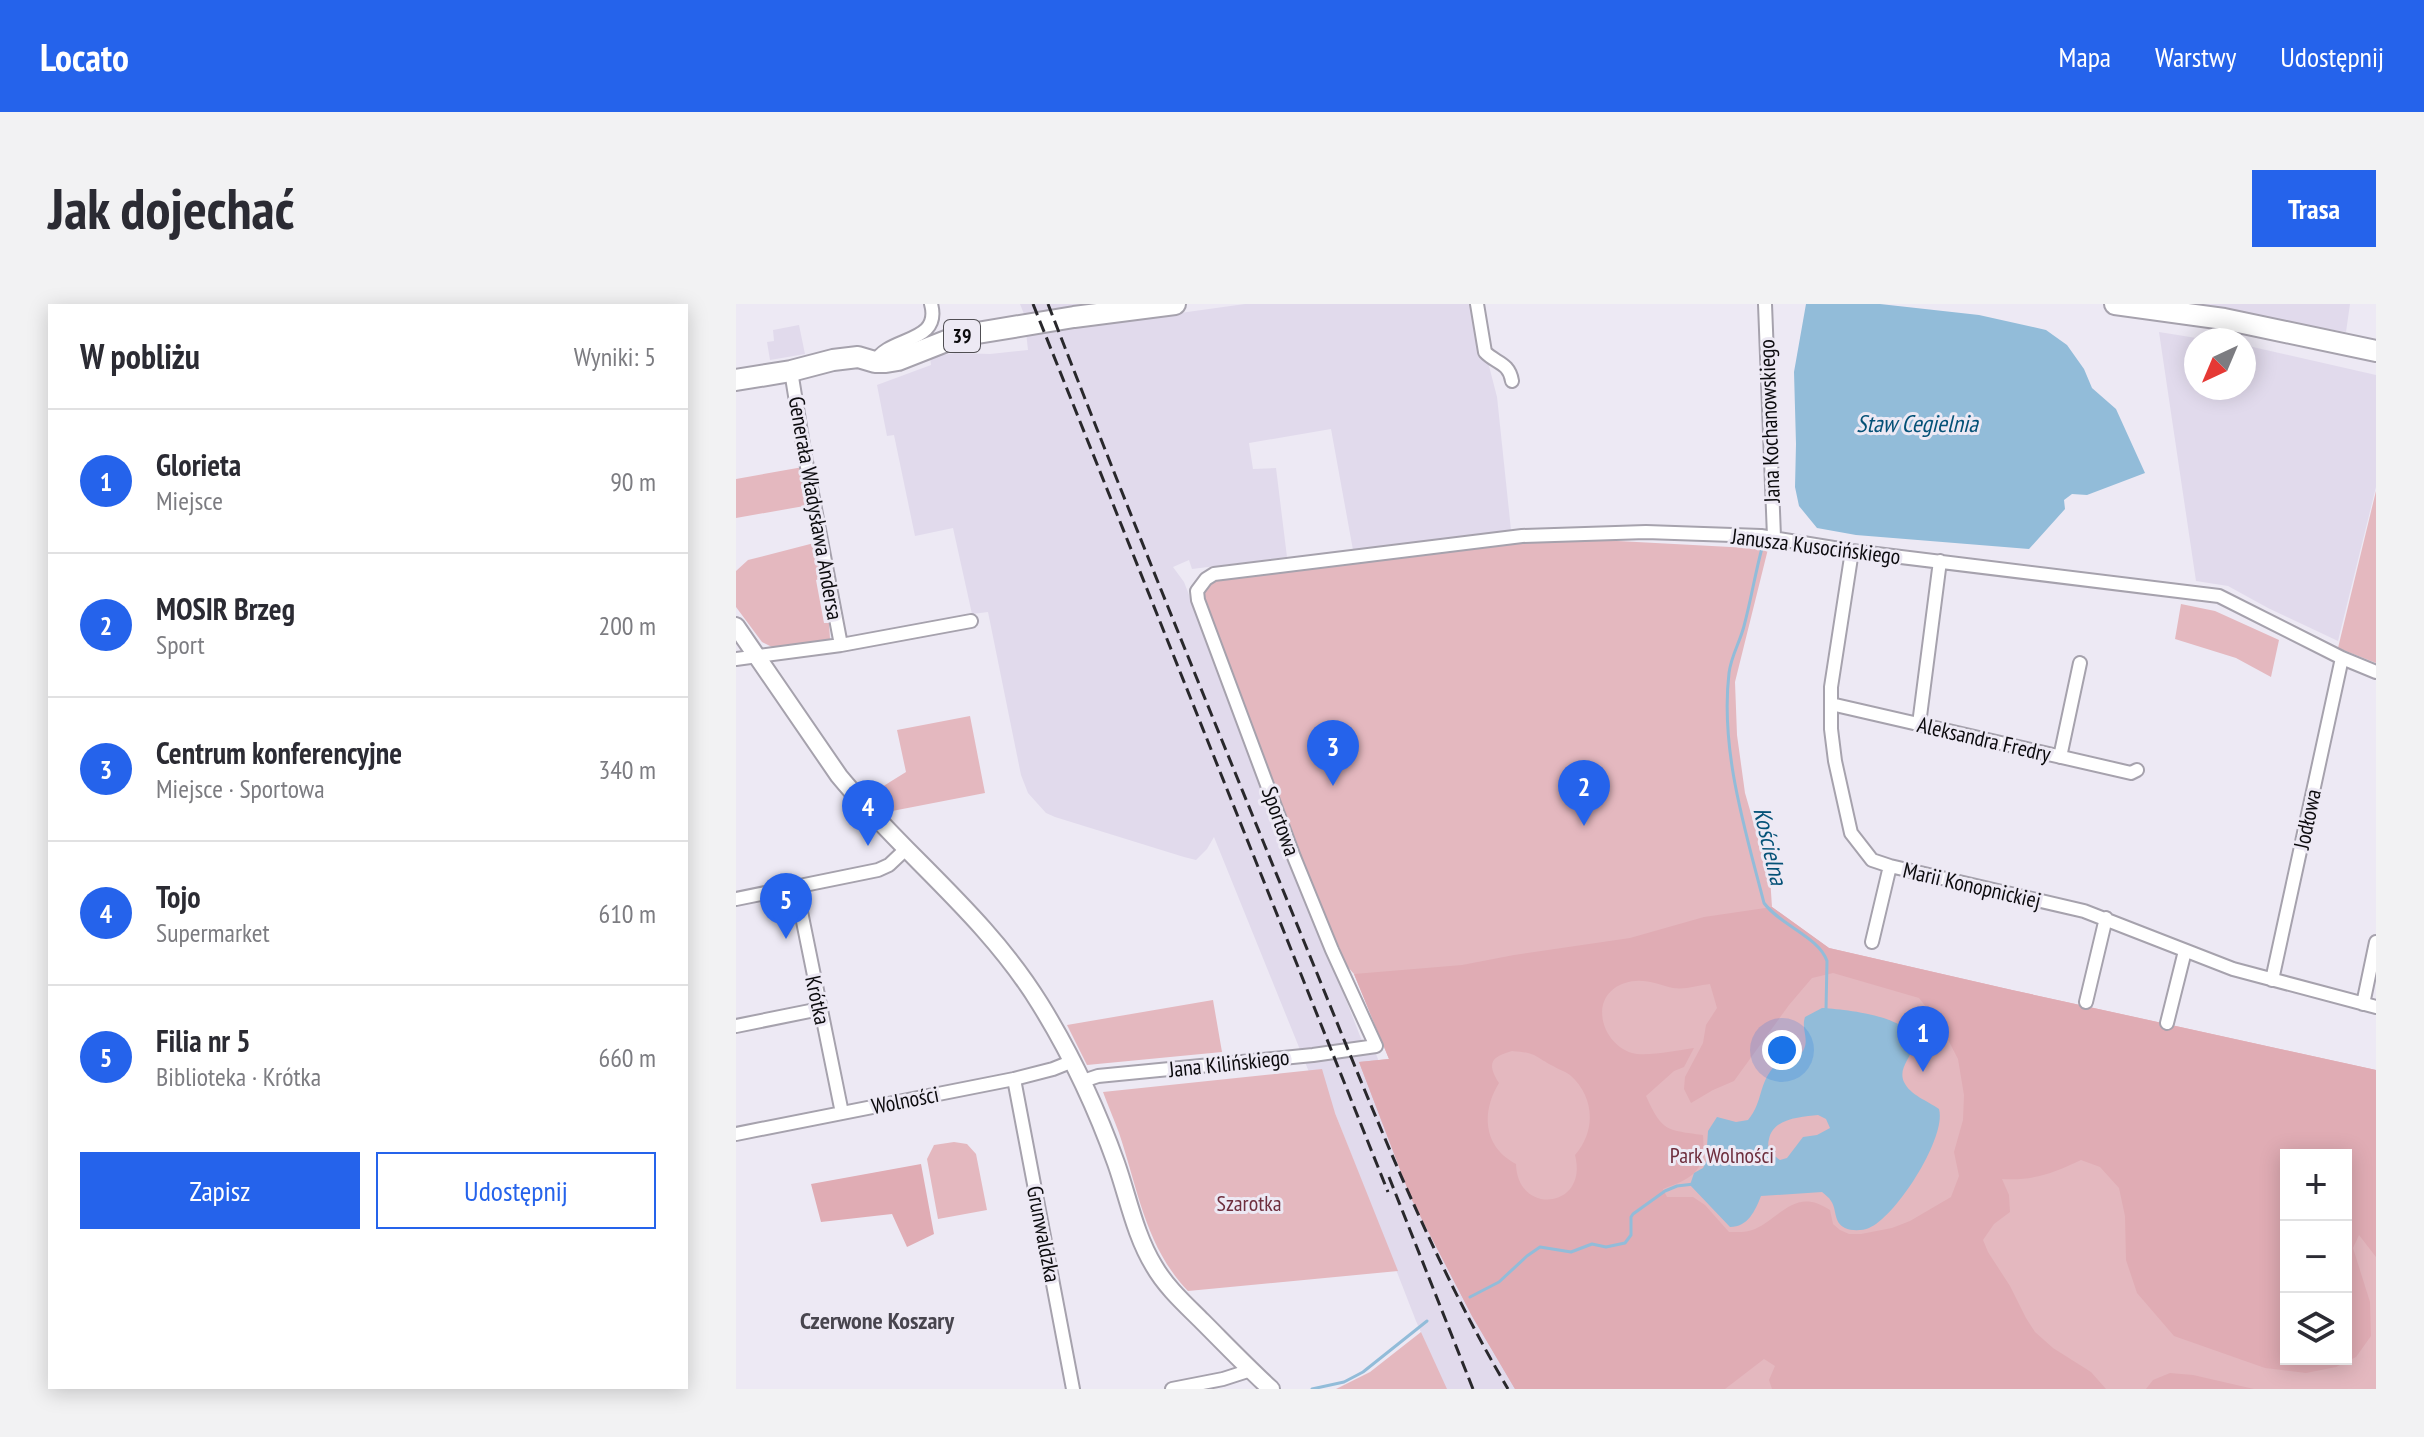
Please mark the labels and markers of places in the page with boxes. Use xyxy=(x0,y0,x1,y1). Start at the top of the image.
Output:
pin: 3 xyxy=(1307,720,1359,786)
pin: 2 xyxy=(1558,760,1610,826)
pin: 4 xyxy=(842,780,894,846)
pin: 5 xyxy=(760,873,812,939)
pin: 1 xyxy=(1897,1006,1949,1072)

